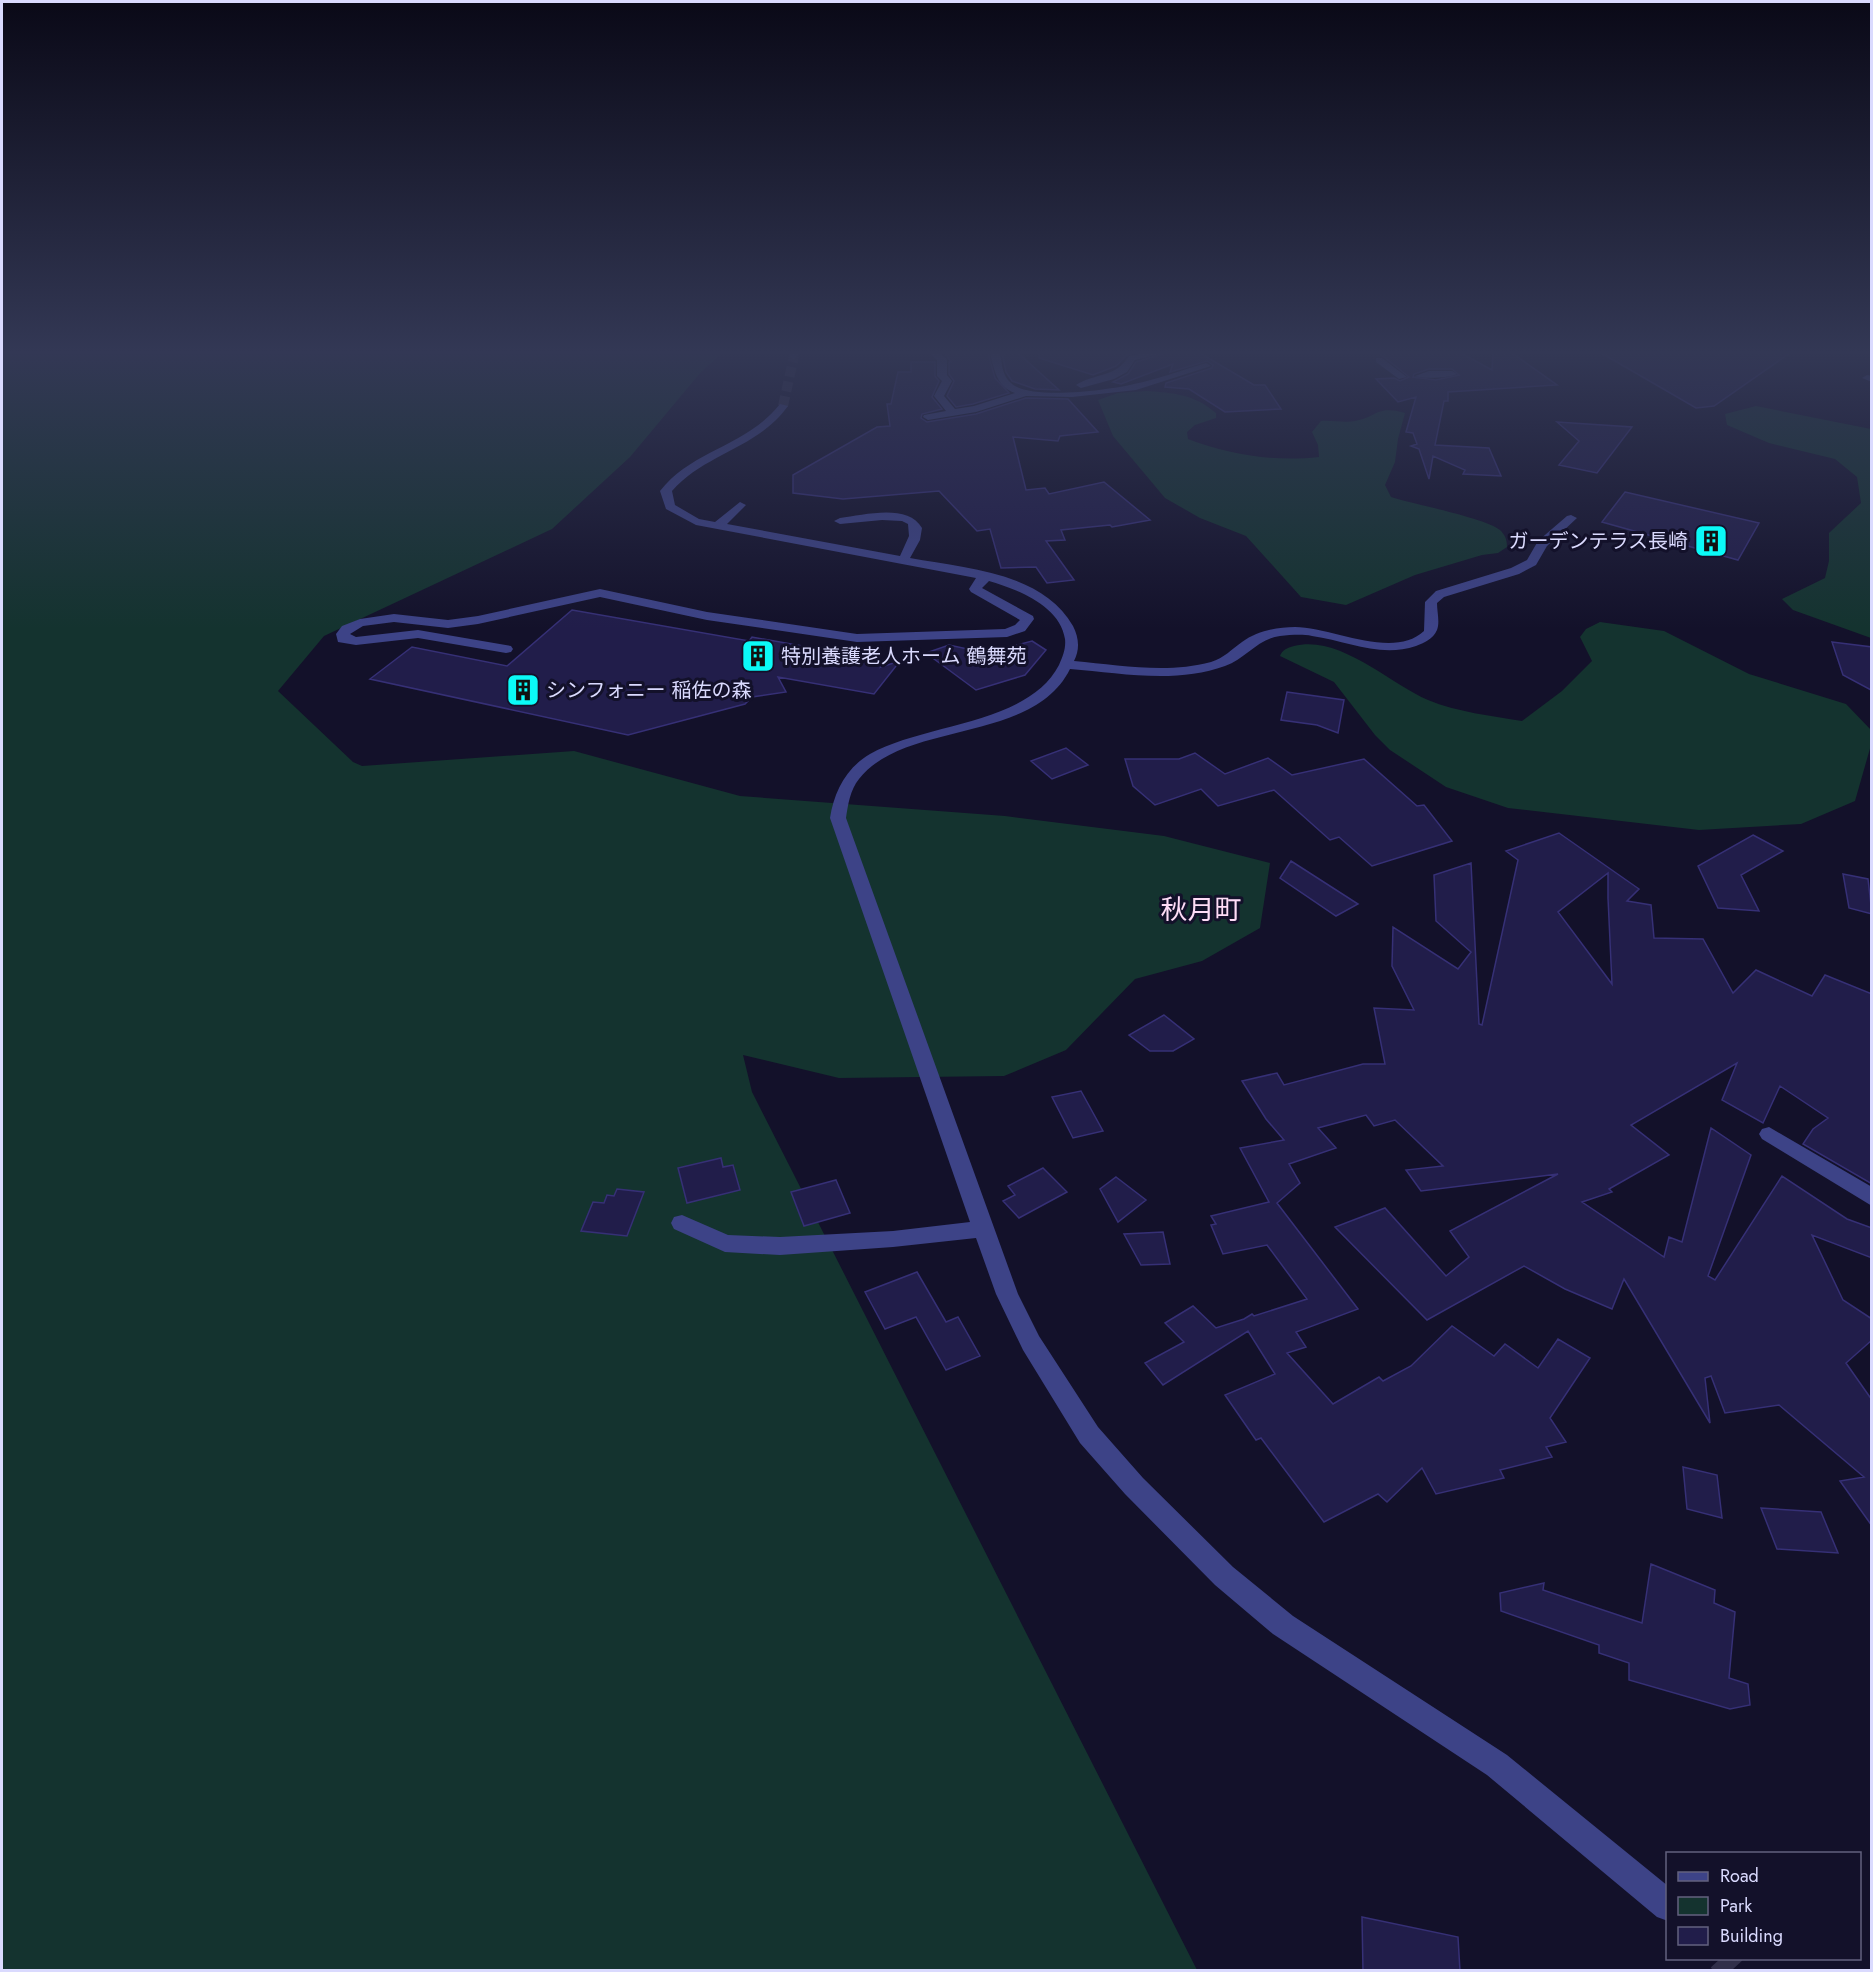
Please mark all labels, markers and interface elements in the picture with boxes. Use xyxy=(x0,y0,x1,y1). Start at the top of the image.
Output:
building icon: ガーデンテラス長崎 xyxy=(1693,523,1729,559)
place label: ガーデンテラス長崎 xyxy=(1508,527,1688,556)
building icon: 特別養護老人ホーム 鶴舞苑 xyxy=(740,638,776,674)
place label: 特別養護老人ホーム 鶴舞苑 xyxy=(781,642,1026,671)
building icon: シンフォニー 稲佐の森 xyxy=(505,672,541,708)
place label: シンフォニー 稲佐の森 xyxy=(546,676,751,705)
district label: 秋月町 xyxy=(1161,890,1242,929)
legend xyxy=(1666,1852,1861,1960)
text: Road xyxy=(1720,1863,1759,1889)
text: Park xyxy=(1720,1893,1752,1919)
text: Building xyxy=(1720,1923,1783,1949)

